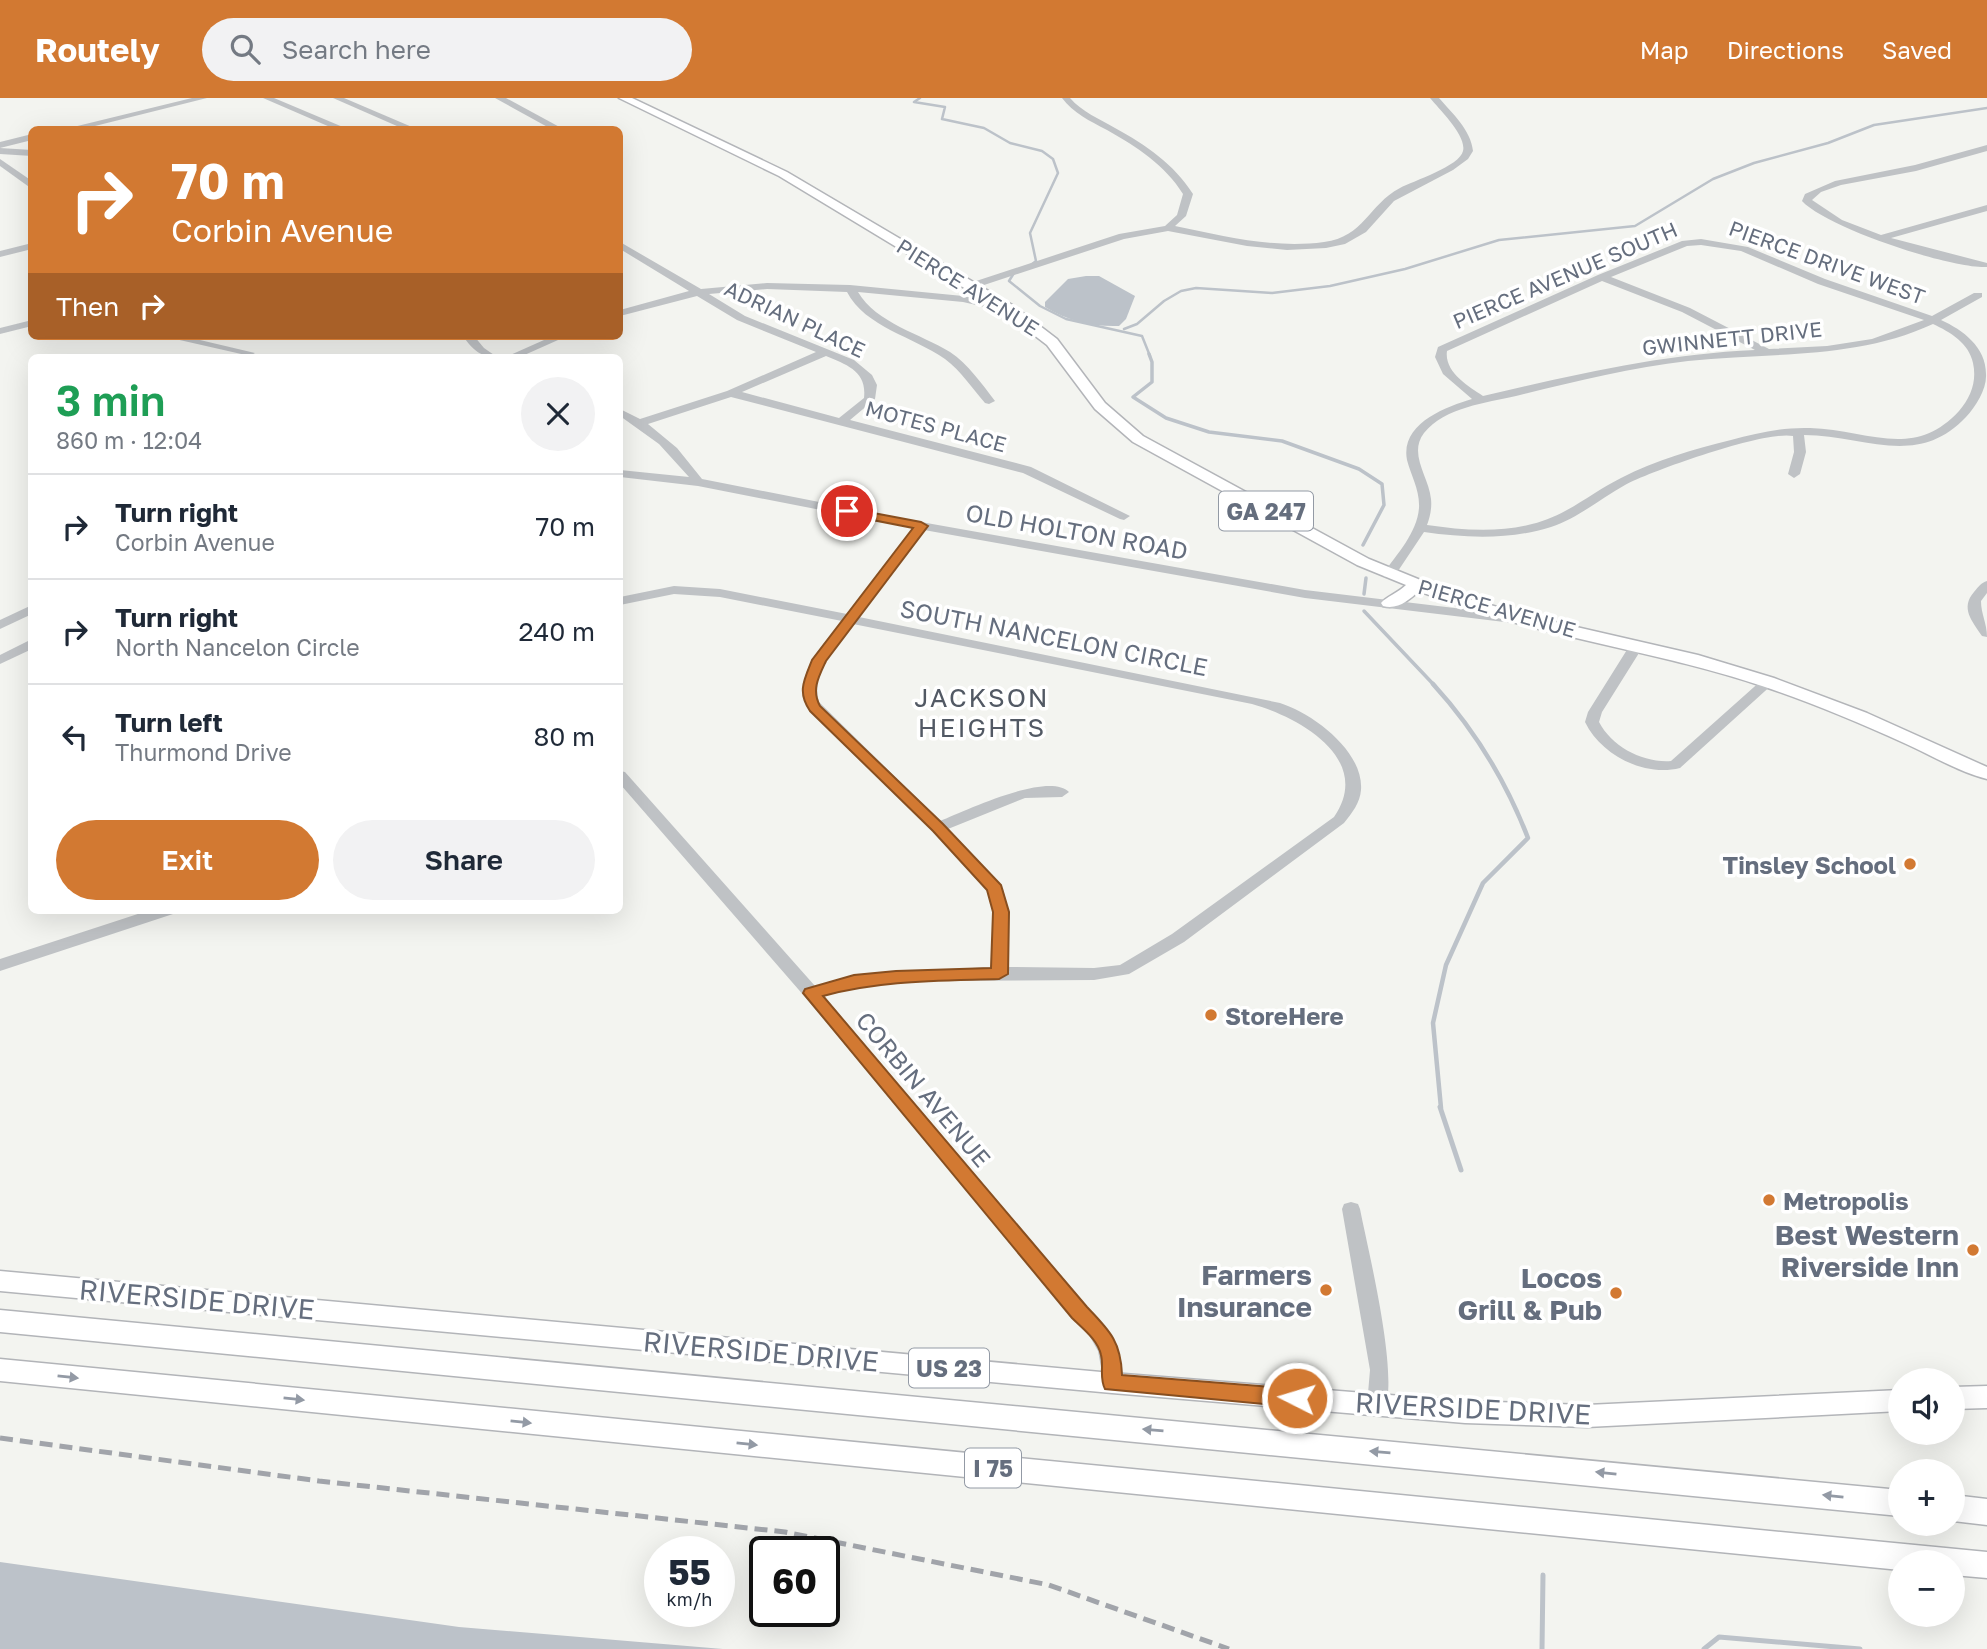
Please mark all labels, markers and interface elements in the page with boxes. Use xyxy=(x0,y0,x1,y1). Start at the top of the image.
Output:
search box xyxy=(202,18,692,81)
text: Routely xyxy=(35,30,160,69)
icon: search xyxy=(226,30,264,68)
text: Search here xyxy=(282,34,431,65)
text: Map xyxy=(1640,35,1689,64)
text: Directions xyxy=(1727,35,1844,64)
text: Saved xyxy=(1882,35,1952,64)
text: 70 m xyxy=(171,151,285,210)
icon: right xyxy=(56,154,147,245)
text: Corbin Avenue xyxy=(171,211,393,249)
street label: PIERCE DRIVE WEST xyxy=(1725,214,1929,310)
street label: PIERCE AVENUE SOUTH xyxy=(1449,216,1681,334)
street label: PIERCE AVENUE xyxy=(892,233,1044,341)
street label: ADRIAN PLACE xyxy=(721,275,869,363)
icon: right xyxy=(133,287,171,325)
text: Then xyxy=(56,291,119,322)
street label: GWINNETT DRIVE xyxy=(1641,316,1823,360)
text: 3 min xyxy=(56,375,165,425)
button: close xyxy=(521,377,595,451)
street label: MOTES PLACE xyxy=(863,395,1009,457)
text: 860 m · 12:04 xyxy=(56,426,202,454)
pin xyxy=(817,481,877,541)
icon: arrive xyxy=(828,492,866,530)
road number: GA 247 xyxy=(1219,492,1313,530)
text: Turn right xyxy=(115,497,238,528)
street label: OLD HOLTON ROAD xyxy=(964,497,1190,565)
icon: right xyxy=(56,508,94,546)
text: 70 m xyxy=(536,511,595,542)
text: Corbin Avenue xyxy=(115,528,275,556)
street label: PIERCE AVENUE xyxy=(1415,573,1579,643)
street label: SOUTH NANCELON CIRCLE xyxy=(898,593,1210,681)
text: Turn right xyxy=(115,602,238,633)
icon: right xyxy=(56,613,94,651)
text: 240 m xyxy=(518,616,595,647)
text: North Nancelon Circle xyxy=(115,633,360,661)
district label: JACKSON HEIGHTS xyxy=(914,682,1050,743)
text: Turn left xyxy=(115,707,223,738)
icon: left xyxy=(56,718,94,756)
text: 80 m xyxy=(534,721,595,752)
text: Thurmond Drive xyxy=(115,738,291,766)
button: Exit xyxy=(56,820,319,900)
button: Share xyxy=(333,820,595,900)
place label: Tinsley School xyxy=(1723,850,1896,879)
marker: Tinsley School xyxy=(1902,856,1918,872)
place label: StoreHere xyxy=(1225,1001,1344,1030)
street label: CORBIN AVENUE xyxy=(851,1006,997,1172)
marker: StoreHere xyxy=(1203,1007,1219,1023)
place label: Metropolis xyxy=(1783,1186,1909,1215)
marker: Metropolis xyxy=(1761,1192,1777,1208)
place label: Best Western Riverside Inn xyxy=(1775,1218,1959,1283)
marker: Best Western Riverside Inn xyxy=(1965,1242,1981,1258)
place label: Farmers Insurance xyxy=(1177,1258,1312,1323)
place label: Locos Grill & Pub xyxy=(1458,1261,1602,1326)
street label: RIVERSIDE DRIVE xyxy=(78,1272,316,1326)
marker: Farmers Insurance xyxy=(1318,1282,1334,1298)
marker: Locos Grill & Pub xyxy=(1608,1285,1624,1301)
street label: RIVERSIDE DRIVE xyxy=(642,1324,880,1378)
road number: US 23 xyxy=(909,1348,989,1387)
position arrow xyxy=(1260,1361,1334,1435)
map controls xyxy=(1888,1368,1965,1627)
button: sound xyxy=(1888,1368,1965,1445)
one-way arrow xyxy=(57,1372,79,1383)
street label: RIVERSIDE DRIVE xyxy=(1354,1385,1592,1431)
one-way arrow xyxy=(284,1394,306,1405)
one-way arrow xyxy=(510,1416,532,1427)
one-way arrow xyxy=(1142,1424,1164,1435)
one-way arrow xyxy=(736,1439,758,1450)
one-way arrow xyxy=(1369,1446,1391,1457)
road number: I 75 xyxy=(965,1448,1021,1488)
button: + xyxy=(1888,1459,1965,1536)
one-way arrow xyxy=(1595,1468,1617,1479)
one-way arrow xyxy=(1821,1490,1843,1501)
speed limit sign: 60 xyxy=(749,1536,840,1627)
button: − xyxy=(1888,1550,1965,1627)
text: 55 xyxy=(668,1551,711,1593)
text: km/h xyxy=(667,1588,712,1610)

